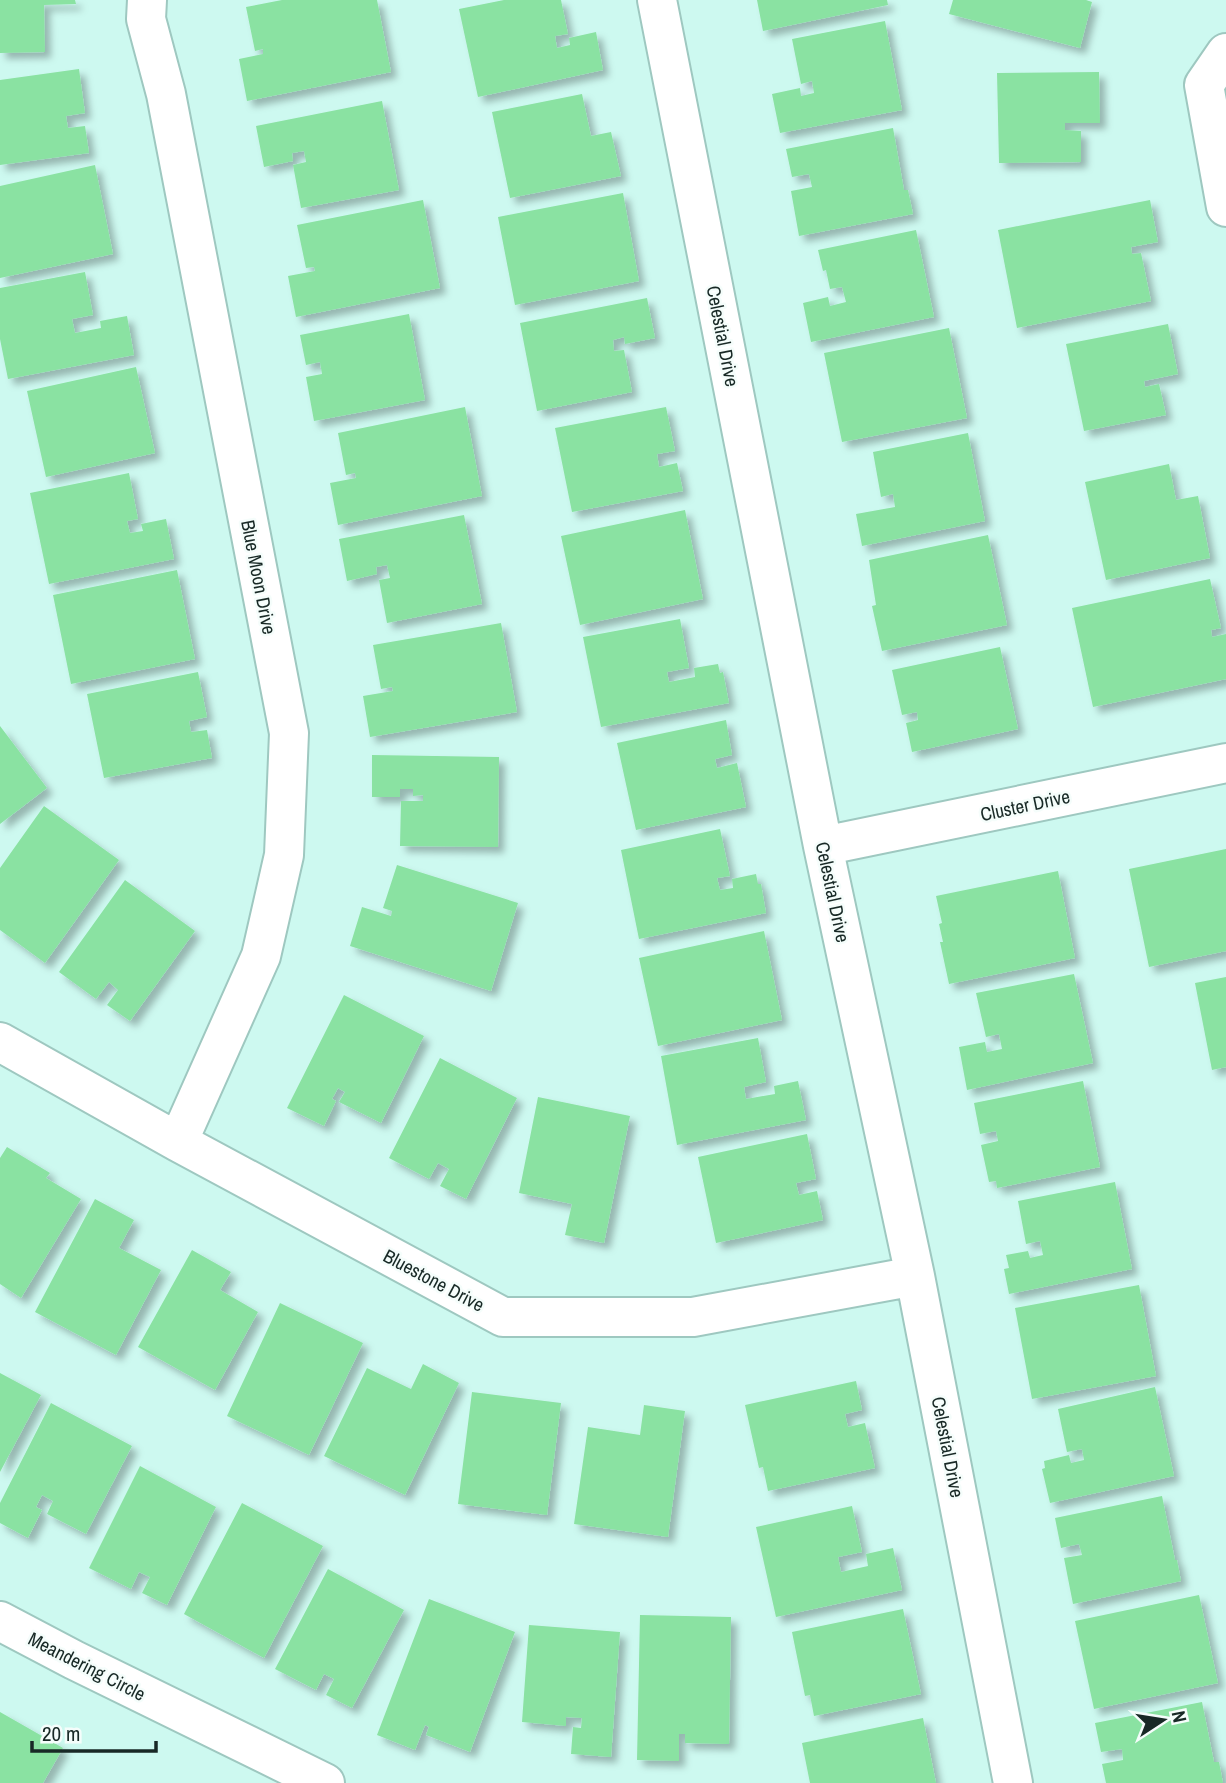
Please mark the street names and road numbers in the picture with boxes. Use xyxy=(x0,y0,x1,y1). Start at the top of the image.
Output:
street label: Celestial Drive xyxy=(700,283,746,389)
street label: Blue Moon Drive xyxy=(235,518,283,636)
street label: Cluster Drive xyxy=(978,783,1072,827)
street label: Celestial Drive xyxy=(810,839,856,945)
street label: Bluestone Drive xyxy=(379,1242,489,1318)
street label: Celestial Drive xyxy=(925,1394,971,1500)
street label: Meandering Circle xyxy=(24,1625,150,1707)

